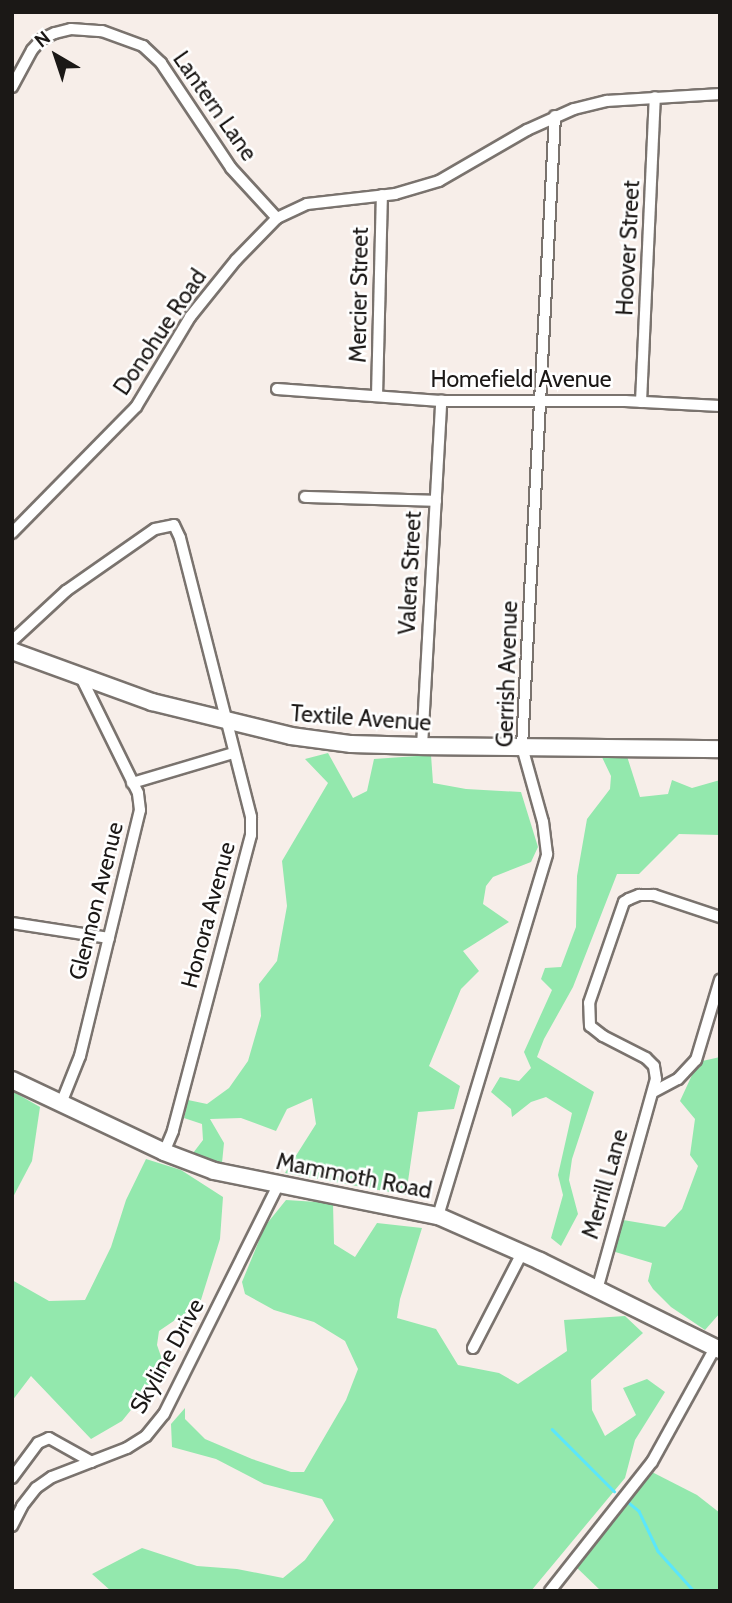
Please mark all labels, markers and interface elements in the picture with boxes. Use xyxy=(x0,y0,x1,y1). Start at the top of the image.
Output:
north arrow xyxy=(21,21,91,91)
text: N xyxy=(30,26,55,52)
street label: Lantern Lane xyxy=(167,46,263,166)
street label: Hoover Street xyxy=(611,180,645,316)
street label: Mercier Street xyxy=(344,227,374,363)
street label: Donohue Road xyxy=(108,264,212,400)
street label: Homefield Avenue xyxy=(431,365,611,393)
street label: Valera Street xyxy=(393,511,427,635)
street label: Gerrish Avenue xyxy=(491,600,523,748)
street label: Textile Avenue xyxy=(290,699,432,737)
street label: Glennon Avenue xyxy=(63,819,129,983)
street label: Honora Avenue xyxy=(175,839,241,991)
street label: Merrill Lane xyxy=(576,1126,634,1242)
street label: Mammoth Road xyxy=(274,1147,434,1205)
street label: Skyline Drive xyxy=(124,1294,210,1418)

